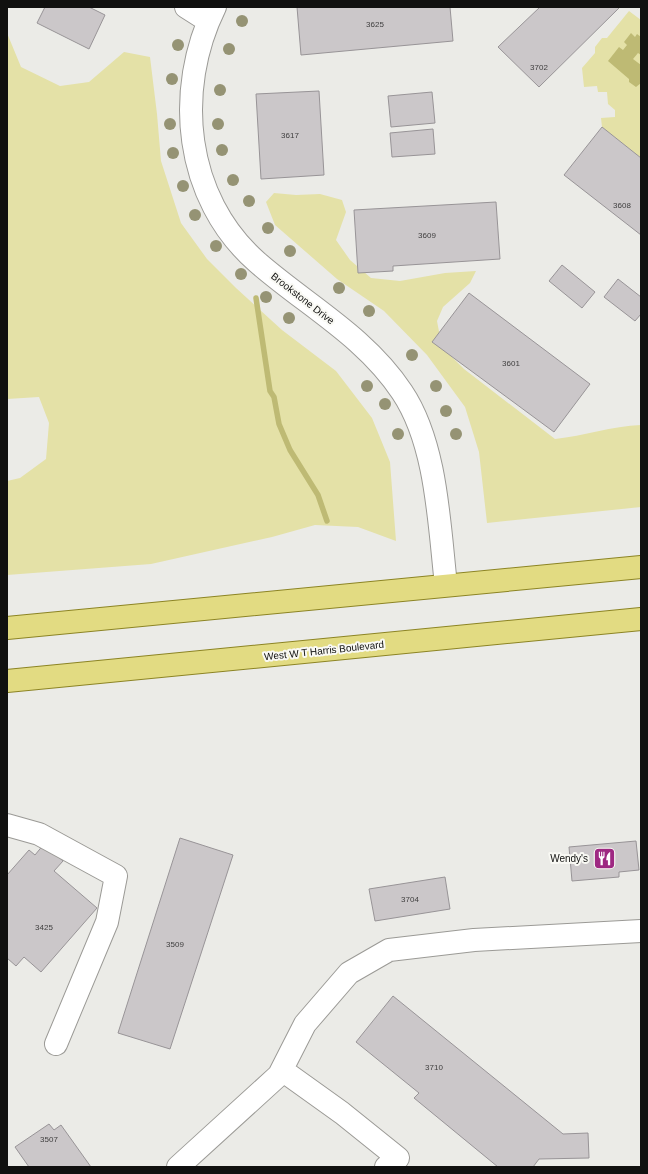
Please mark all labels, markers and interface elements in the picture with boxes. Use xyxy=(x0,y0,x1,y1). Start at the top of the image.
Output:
house number: 3625 xyxy=(366,20,384,29)
house number: 3702 xyxy=(530,63,548,72)
house number: 3617 xyxy=(281,131,299,140)
house number: 3608 xyxy=(613,201,631,210)
house number: 3609 xyxy=(418,231,436,240)
street label: Brookstone Drive xyxy=(269,270,337,327)
house number: 3601 xyxy=(502,359,520,368)
street label: West W T Harris Boulevard xyxy=(264,639,385,662)
restaurant icon: Wendy's xyxy=(591,845,617,871)
place label: Wendy's xyxy=(550,853,588,864)
house number: 3704 xyxy=(401,895,419,904)
house number: 3425 xyxy=(35,923,53,932)
house number: 3509 xyxy=(166,940,184,949)
house number: 3710 xyxy=(425,1063,443,1072)
house number: 3507 xyxy=(40,1135,58,1144)

